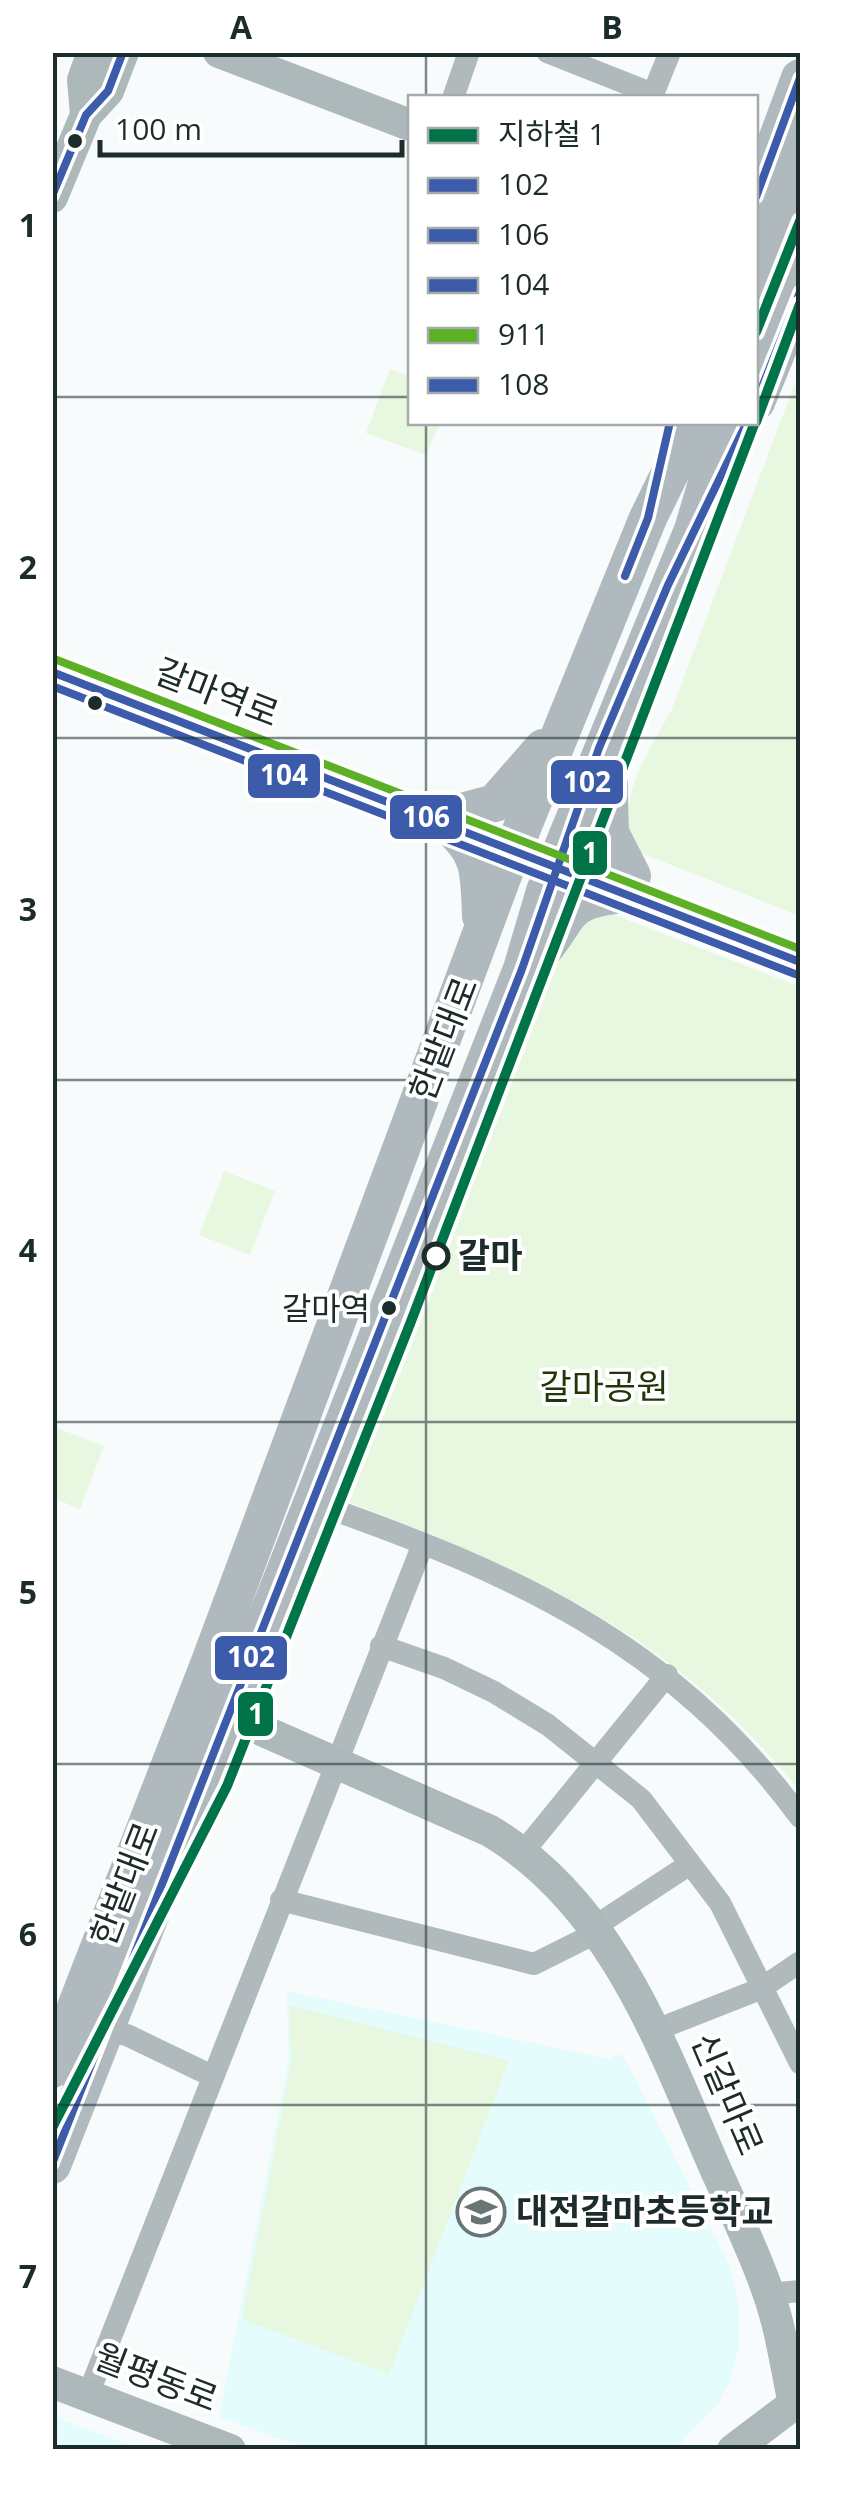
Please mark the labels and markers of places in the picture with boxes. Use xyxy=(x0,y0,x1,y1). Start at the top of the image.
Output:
unlabelled marker xyxy=(65,131,85,151)
unlabelled marker xyxy=(85,693,105,713)
place label: 갈마 xyxy=(458,1231,522,1278)
marker: 갈마 xyxy=(423,1243,449,1269)
place label: 갈마역 xyxy=(282,1286,370,1329)
marker: 갈마역 xyxy=(379,1298,399,1318)
school or university icon: 대전갈마초등학교 xyxy=(455,2186,507,2238)
place label: 대전갈마초등학교 xyxy=(516,2187,774,2234)

